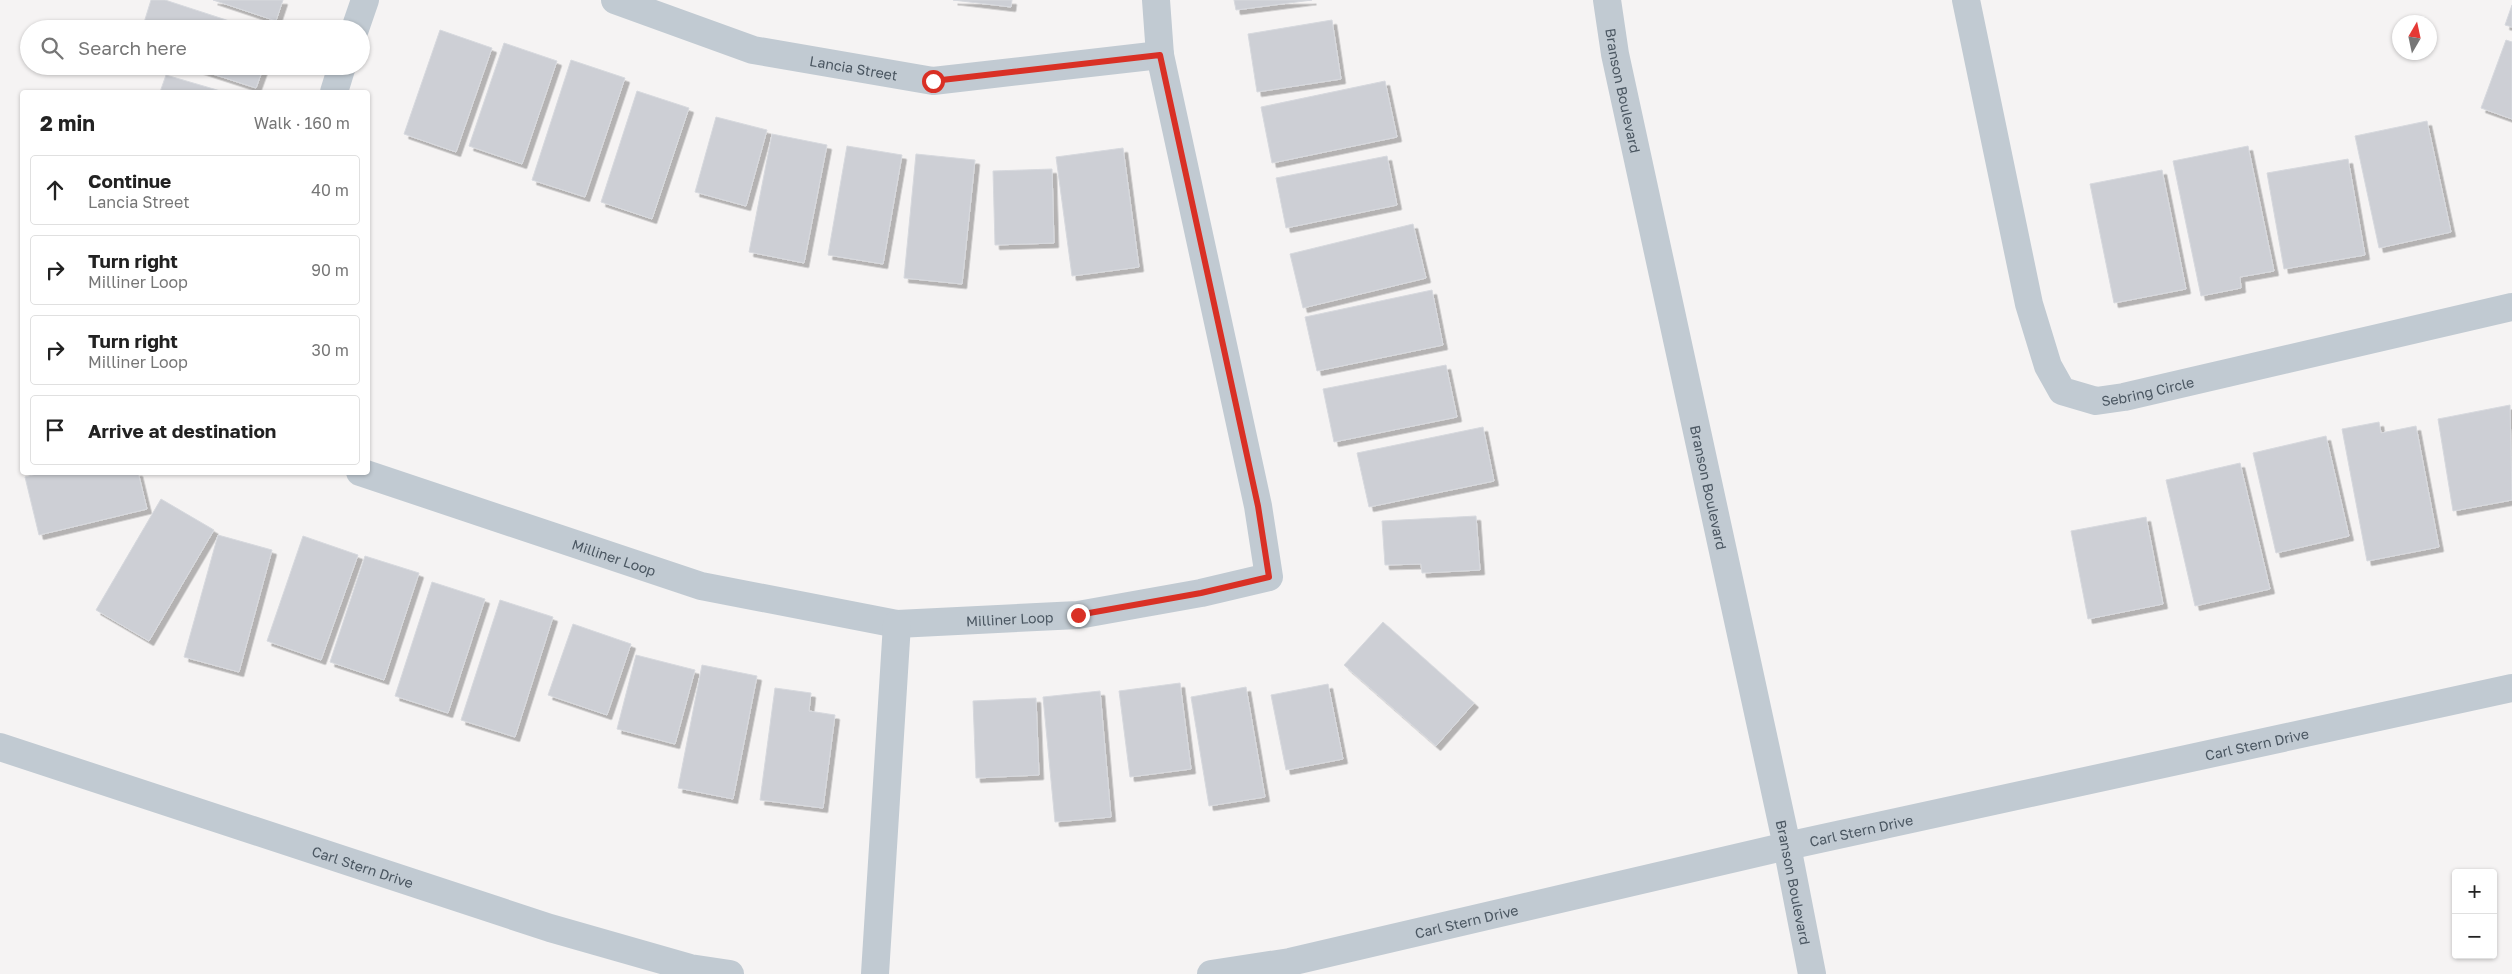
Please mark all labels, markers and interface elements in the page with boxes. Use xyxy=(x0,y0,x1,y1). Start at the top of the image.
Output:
north arrow xyxy=(2392,15,2437,60)
search box xyxy=(20,20,370,75)
street label: Branson Boulevard xyxy=(1603,27,1645,154)
icon: search xyxy=(38,34,66,62)
text: Search here xyxy=(78,36,187,59)
street label: Lancia Street xyxy=(808,51,899,83)
route start xyxy=(922,70,945,93)
text: 2 min xyxy=(40,110,95,136)
text: Walk · 160 m xyxy=(254,113,350,133)
text: Continue xyxy=(88,169,171,192)
icon: ahead xyxy=(41,176,69,204)
text: 40 m xyxy=(311,180,349,200)
text: Lancia Street xyxy=(88,192,190,212)
text: Turn right xyxy=(88,249,178,272)
icon: right xyxy=(41,256,69,284)
text: 90 m xyxy=(311,260,349,280)
text: Milliner Loop xyxy=(88,272,188,292)
text: Turn right xyxy=(88,329,178,352)
icon: right xyxy=(41,336,69,364)
text: 30 m xyxy=(312,340,349,360)
text: Milliner Loop xyxy=(88,352,188,372)
street label: Sebring Circle xyxy=(2100,373,2196,409)
icon: arrive xyxy=(41,416,69,444)
text: Arrive at destination xyxy=(88,419,276,442)
street label: Branson Boulevard xyxy=(1687,423,1731,551)
street label: Milliner Loop xyxy=(570,535,658,579)
route end xyxy=(1067,604,1090,627)
street label: Milliner Loop xyxy=(966,608,1054,629)
street label: Carl Stern Drive xyxy=(2203,724,2310,763)
street label: Carl Stern Drive xyxy=(1808,810,1914,849)
street label: Branson Boulevard xyxy=(1773,818,1815,946)
street label: Carl Stern Drive xyxy=(310,842,416,891)
map controls xyxy=(2452,869,2497,959)
button: + xyxy=(2452,869,2497,914)
street label: Carl Stern Drive xyxy=(1413,901,1520,941)
button: − xyxy=(2452,914,2497,959)

